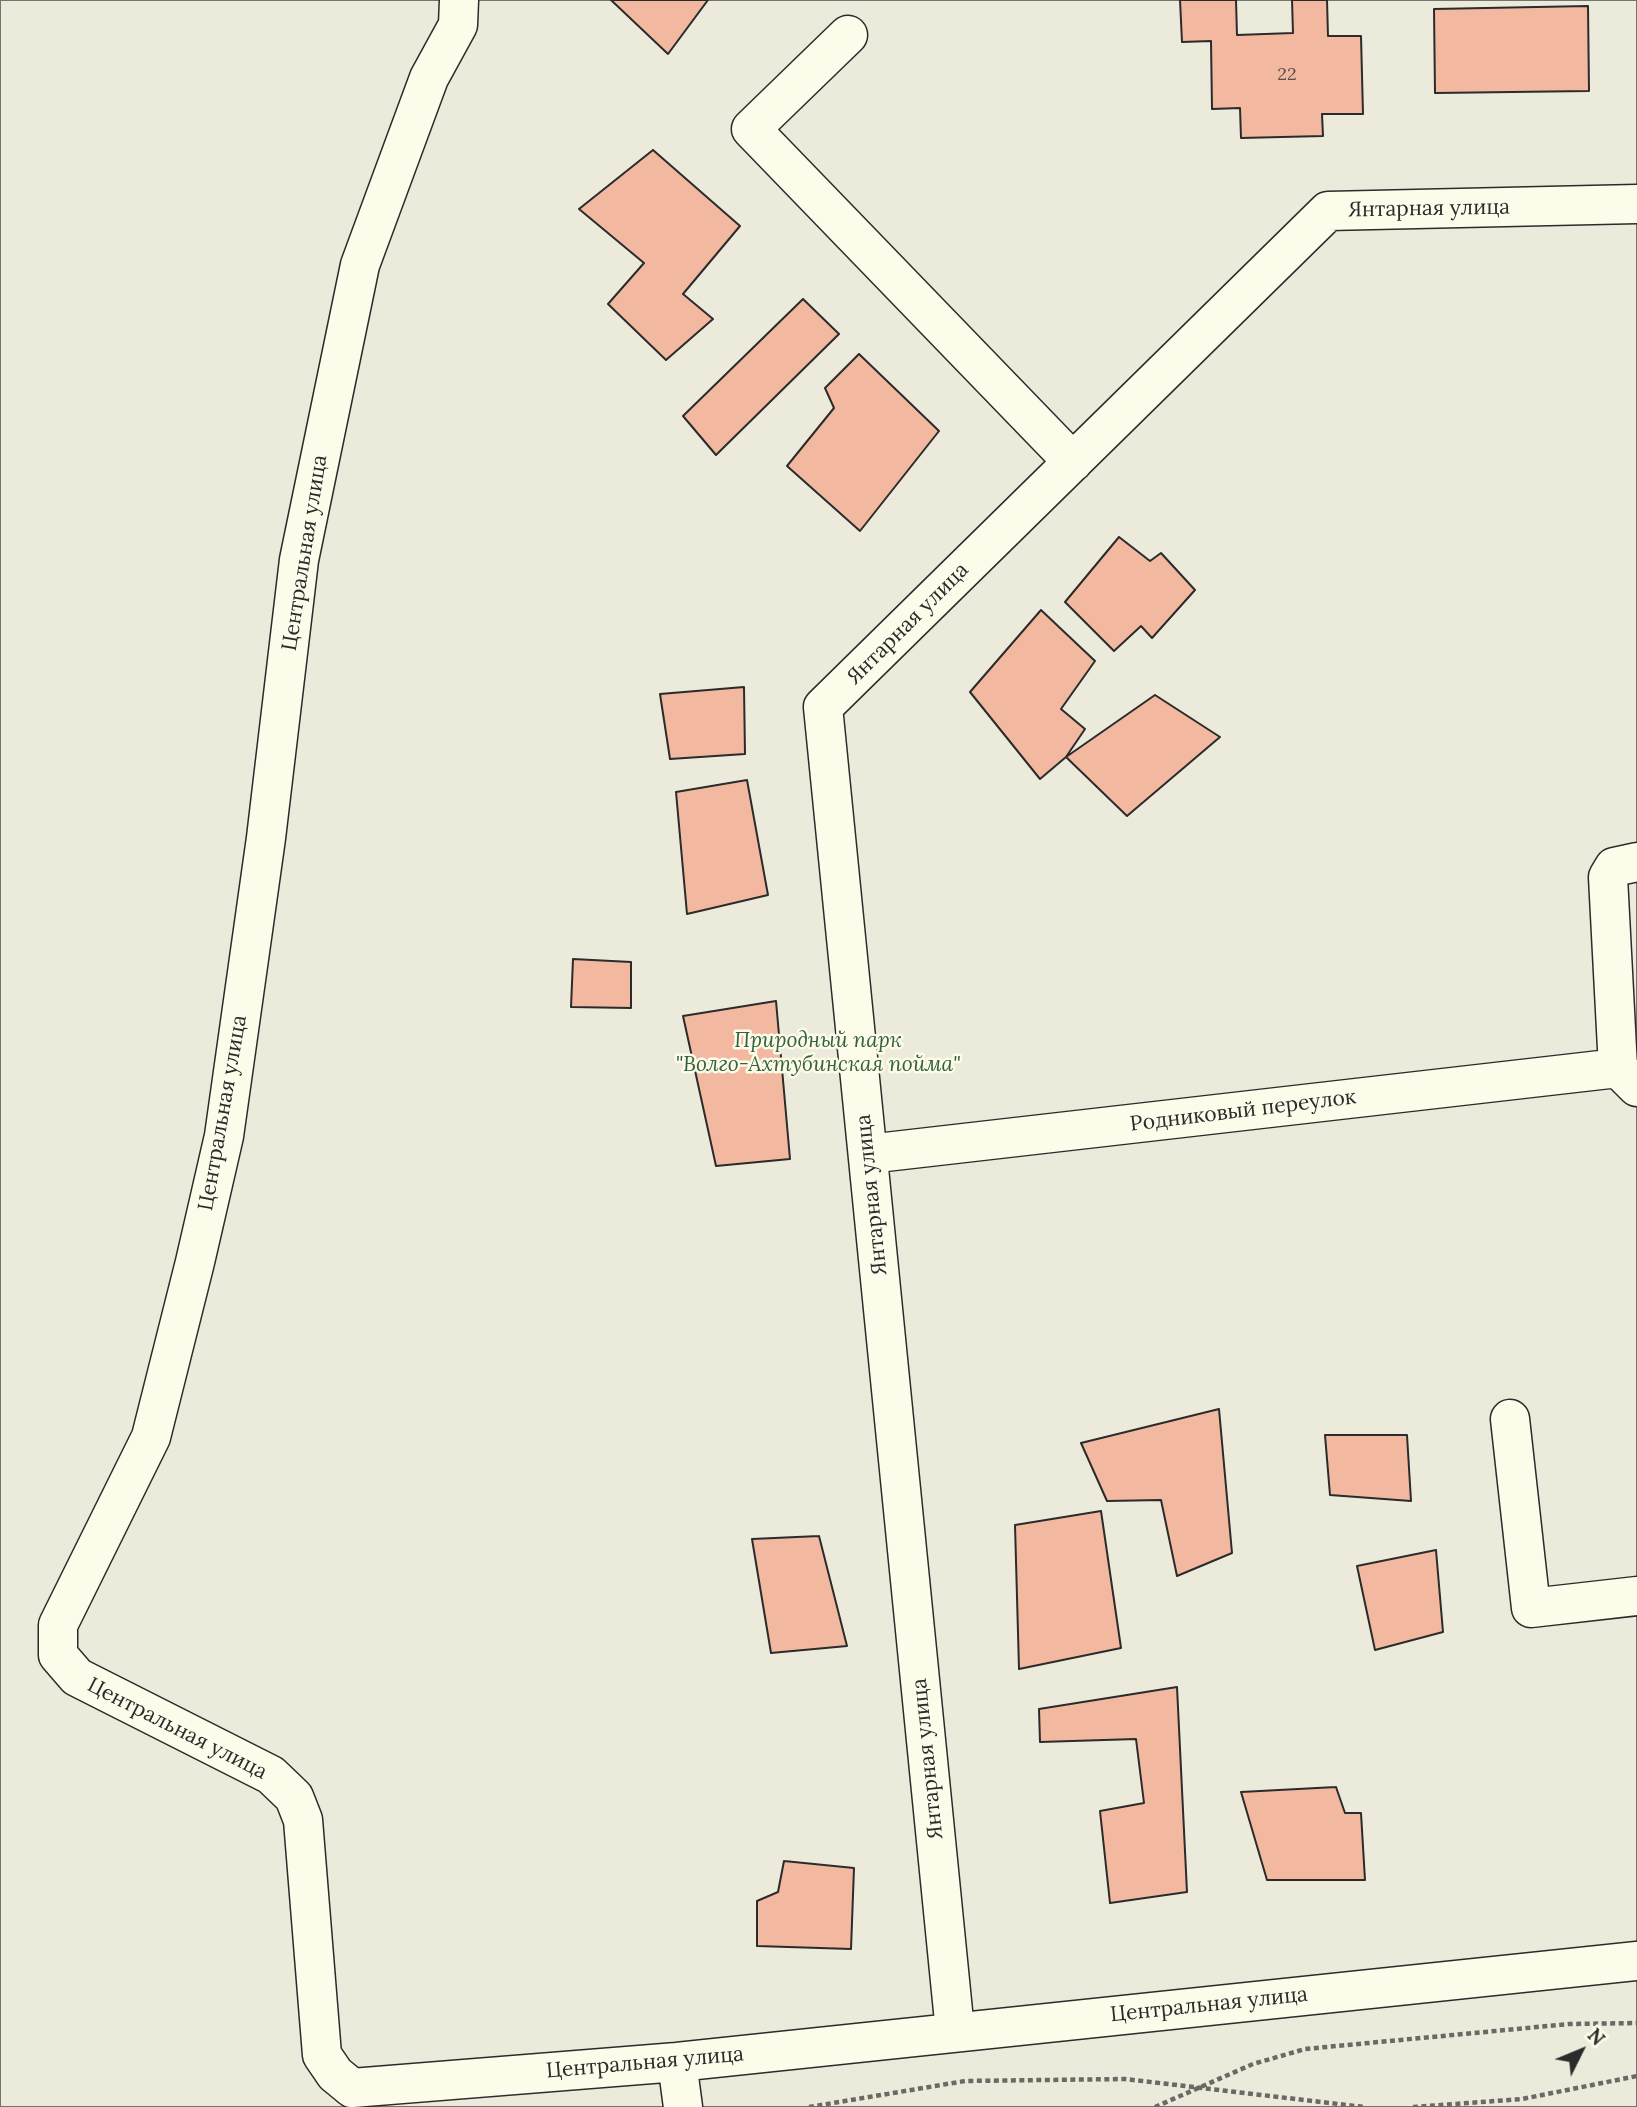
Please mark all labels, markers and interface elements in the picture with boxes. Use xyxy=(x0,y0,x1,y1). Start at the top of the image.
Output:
house number: 22 xyxy=(1277,64,1297,86)
street label: Янтарная улица xyxy=(1348,195,1510,223)
street label: Центральная улица xyxy=(277,453,333,653)
street label: Янтарная улица xyxy=(842,558,974,690)
street label: Центральная улица xyxy=(193,1013,253,1213)
park label: Природный парк "Волго-Ахтубинская пойма" xyxy=(676,1028,960,1078)
street label: Родниковый переулок xyxy=(1129,1085,1357,1137)
street label: Янтарная улица xyxy=(851,1113,893,1277)
street label: Центральная улица xyxy=(83,1673,271,1785)
street label: Янтарная улица xyxy=(907,1677,949,1841)
street label: Центральная улица xyxy=(1109,1982,1309,2028)
north arrow xyxy=(1546,2016,1616,2086)
text: N xyxy=(1583,2023,1610,2050)
street label: Центральная улица xyxy=(545,2042,745,2084)

